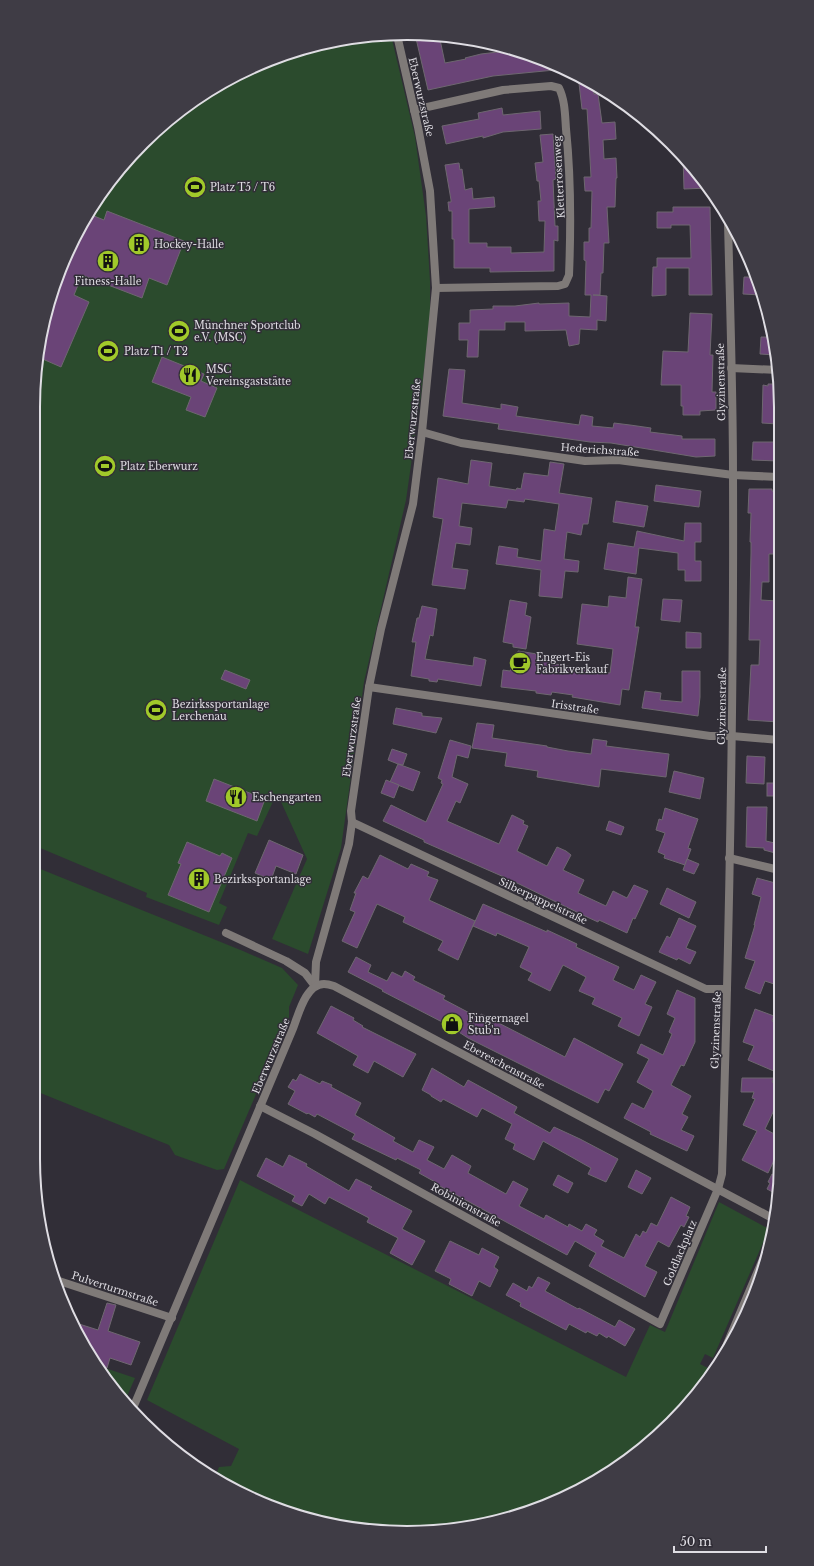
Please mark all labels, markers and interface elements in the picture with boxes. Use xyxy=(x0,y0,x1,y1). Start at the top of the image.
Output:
street label: Eberwurzstraße xyxy=(406,56,437,138)
street label: Kletterrosenweg xyxy=(550,134,568,219)
sports icon: Platz T5 / T6 xyxy=(182,174,208,200)
place label: Platz T5 / T6 xyxy=(210,181,275,194)
building icon: Hockey-Halle xyxy=(126,231,152,257)
place label: Hockey-Halle xyxy=(154,238,224,251)
building icon: Fitness-Halle xyxy=(95,248,121,274)
place label: Fitness-Halle xyxy=(74,275,142,288)
sports icon: Münchner Sportclub e.V. (MSC) xyxy=(166,318,192,344)
place label: Münchner Sportclub e.V. (MSC) xyxy=(194,319,301,344)
sports icon: Platz T1 / T2 xyxy=(95,338,121,364)
street label: Glyzinenstraße xyxy=(714,343,728,421)
place label: Platz T1 / T2 xyxy=(124,345,188,358)
restaurant icon: MSC Vereinsgaststätte xyxy=(177,362,203,388)
place label: MSC Vereinsgaststätte xyxy=(205,363,291,388)
street label: Eberwurzstraße xyxy=(402,378,424,460)
street label: Hederichstraße xyxy=(560,441,640,459)
sports icon: Platz Eberwurz xyxy=(92,453,118,479)
place label: Platz Eberwurz xyxy=(120,460,198,473)
cafe icon: Engert-Eis Fabrikverkauf xyxy=(507,650,533,676)
place label: Engert-Eis Fabrikverkauf xyxy=(536,651,610,676)
street label: Glyzinenstraße xyxy=(715,667,729,745)
street label: Eberwurzstraße xyxy=(340,696,364,778)
sports icon: Bezirkssportanlage Lerchenau xyxy=(143,697,169,723)
street label: Irisstraße xyxy=(550,697,600,717)
place label: Bezirkssportanlage Lerchenau xyxy=(172,698,269,723)
restaurant icon: Eschengarten xyxy=(223,784,249,810)
place label: Eschengarten xyxy=(252,791,321,804)
building icon: Bezirkssportanlage xyxy=(186,866,212,892)
place label: Bezirkssportanlage xyxy=(214,873,311,886)
street label: Silberpappelstraße xyxy=(497,875,590,927)
street label: Glyzinenstraße xyxy=(708,991,724,1069)
shop icon: Fingernagel Stub'n xyxy=(439,1011,465,1037)
place label: Fingernagel Stub'n xyxy=(468,1012,529,1037)
street label: Eberwurzstraße xyxy=(249,1016,293,1096)
street label: Ebereschenstraße xyxy=(461,1038,547,1092)
street label: Robinienstraße xyxy=(429,1180,504,1230)
street label: Goldlackplatz xyxy=(660,1218,700,1288)
street label: Pulverturmstraße xyxy=(70,1269,160,1309)
scale bar xyxy=(674,1528,766,1554)
text: 50 m xyxy=(680,1534,712,1549)

